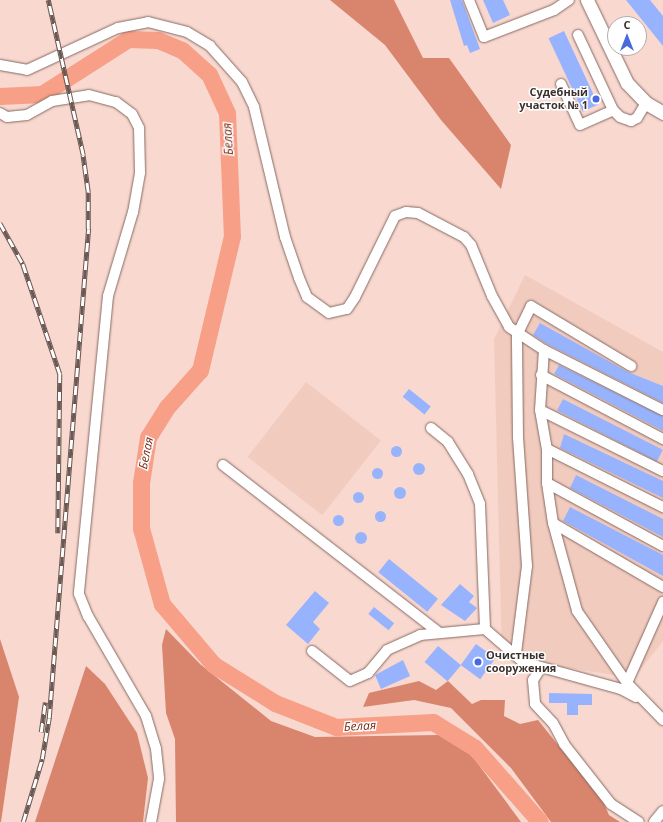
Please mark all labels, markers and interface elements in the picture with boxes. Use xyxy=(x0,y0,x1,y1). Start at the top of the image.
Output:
north arrow xyxy=(607,16,647,56)
text: С xyxy=(623,17,631,32)
place label: Судебный участок № 1 xyxy=(519,86,588,112)
marker: Судебный участок № 1 xyxy=(591,94,601,104)
water label: Белая xyxy=(220,122,236,156)
water label: Белая xyxy=(136,436,156,470)
place label: Очистные сооружения xyxy=(486,649,556,675)
marker: Очистные сооружения xyxy=(473,657,483,667)
water label: Белая xyxy=(343,718,377,734)

